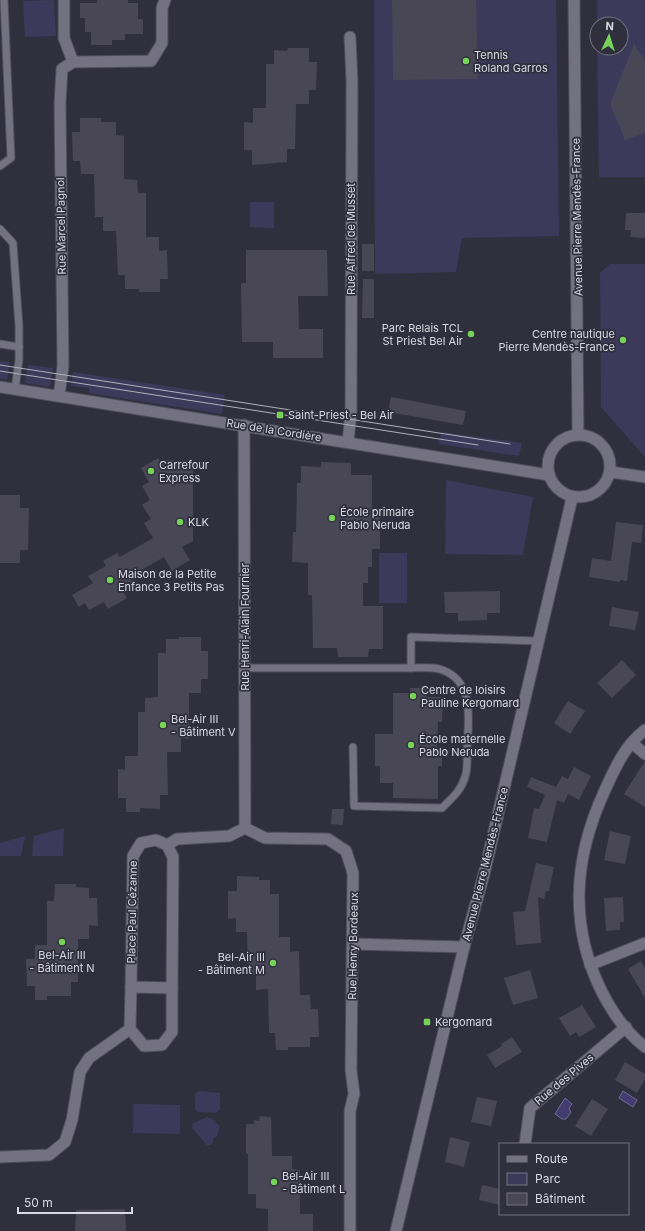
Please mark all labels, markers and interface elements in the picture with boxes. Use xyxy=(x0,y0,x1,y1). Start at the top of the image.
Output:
north arrow xyxy=(589,16,629,56)
text: N xyxy=(605,19,614,33)
place label: Tennis Roland Garros xyxy=(474,48,548,75)
marker: Tennis Roland Garros xyxy=(461,56,471,66)
street label: Avenue Pierre Mendès-France xyxy=(569,138,585,296)
street label: Rue Marcel Pagnol xyxy=(53,177,69,275)
street label: Rue Alfred de Musset xyxy=(344,183,358,295)
place label: Parc Relais TCL St Priest Bel Air xyxy=(382,321,463,348)
place label: Centre nautique Pierre Mendès-France xyxy=(499,327,615,354)
marker: Parc Relais TCL St Priest Bel Air xyxy=(466,329,476,339)
marker: Centre nautique Pierre Mendès-France xyxy=(618,335,628,345)
place label: Saint-Priest - Bel Air xyxy=(288,408,394,422)
marker: Saint-Priest - Bel Air xyxy=(275,410,285,420)
street label: Rue de la Cordière xyxy=(225,416,323,444)
place label: Carrefour Express xyxy=(159,458,209,485)
marker: Carrefour Express xyxy=(146,466,156,476)
place label: École primaire Pablo Neruda xyxy=(340,505,414,532)
marker: École primaire Pablo Neruda xyxy=(327,513,337,523)
place label: KLK xyxy=(188,515,210,529)
marker: KLK xyxy=(175,517,185,527)
street label: Rue Henri-Alain Fournier xyxy=(238,563,252,691)
place label: Maison de la Petite Enfance 3 Petits Pas xyxy=(118,567,225,594)
marker: Maison de la Petite Enfance 3 Petits Pas xyxy=(105,575,115,585)
place label: Centre de loisirs Pauline Kergomard xyxy=(421,683,519,710)
marker: Centre de loisirs Pauline Kergomard xyxy=(408,691,418,701)
place label: Bel-Air III - Bâtiment V xyxy=(171,712,236,739)
marker: Bel-Air III - Bâtiment V xyxy=(158,720,168,730)
place label: École maternelle Pablo Neruda xyxy=(419,732,505,759)
marker: École maternelle Pablo Neruda xyxy=(406,740,416,750)
street label: Avenue Pierre Mendès-France xyxy=(459,786,511,942)
street label: Place Paul Cézanne xyxy=(124,860,140,964)
street label: Rue Henry Bordeaux xyxy=(345,892,361,1000)
marker: Bel-Air III - Bâtiment N xyxy=(57,937,67,947)
place label: Bel-Air III - Bâtiment N xyxy=(29,948,95,975)
place label: Bel-Air III - Bâtiment M xyxy=(198,950,265,977)
marker: Bel-Air III - Bâtiment M xyxy=(268,958,278,968)
place label: Kergomard xyxy=(435,1015,492,1029)
marker: Kergomard xyxy=(422,1017,432,1027)
street label: Rue des Pives xyxy=(532,1050,597,1108)
legend xyxy=(499,1143,629,1215)
text: Route xyxy=(535,1151,568,1166)
place label: Bel-Air III - Bâtiment L xyxy=(282,1169,345,1196)
text: Parc xyxy=(535,1171,561,1186)
marker: Bel-Air III - Bâtiment L xyxy=(269,1177,279,1187)
scale bar xyxy=(18,1189,132,1215)
text: Bâtiment xyxy=(535,1191,585,1206)
text: 50 m xyxy=(24,1195,53,1210)

